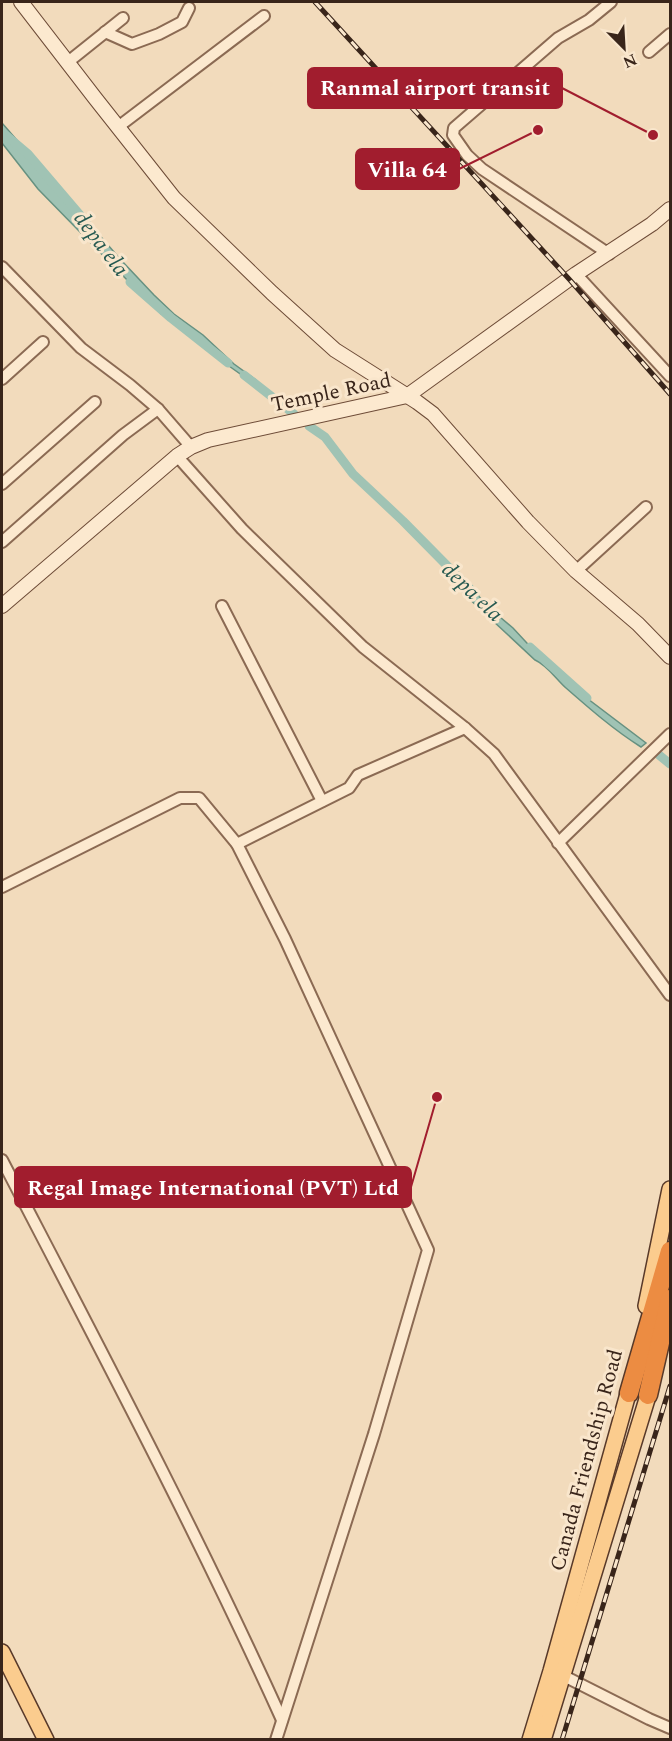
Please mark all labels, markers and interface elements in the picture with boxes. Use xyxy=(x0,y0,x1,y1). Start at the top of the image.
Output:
north arrow xyxy=(594,18,654,78)
text: N xyxy=(619,47,641,74)
callout: Ranmal airport transit xyxy=(308,68,562,108)
text: Ranmal airport transit xyxy=(320,72,550,105)
callout: Villa 64 xyxy=(356,149,459,189)
text: Villa 64 xyxy=(367,154,447,187)
water label: depa ela xyxy=(65,204,137,284)
street label: Temple Road xyxy=(268,365,394,421)
water label: depa ela xyxy=(434,554,510,630)
callout: Regal Image International (PVT) Ltd xyxy=(15,1167,411,1207)
text: Regal Image International (PVT) Ltd xyxy=(27,1172,399,1205)
street label: Canada Friendship Road xyxy=(542,1346,632,1575)

